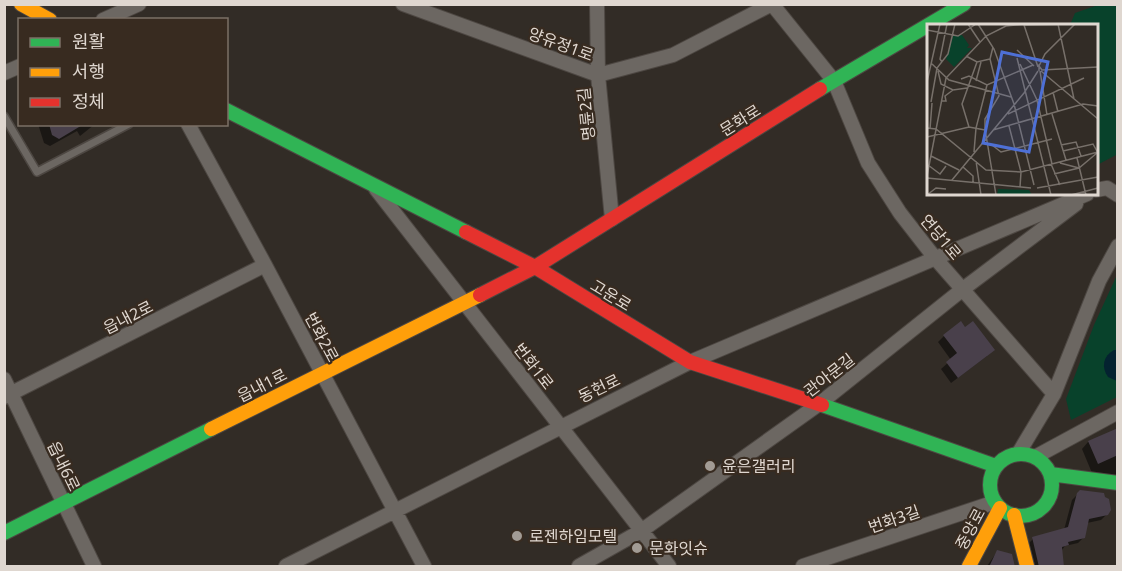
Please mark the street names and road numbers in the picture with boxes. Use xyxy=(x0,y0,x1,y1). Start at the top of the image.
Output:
street label: 양유정1로 xyxy=(525,22,597,66)
street label: 명륜2길 xyxy=(572,86,600,142)
street label: 문화로 xyxy=(715,99,765,141)
street label: 연당1로 xyxy=(915,210,967,265)
street label: 고운로 xyxy=(586,274,636,316)
street label: 읍내2로 xyxy=(99,295,157,339)
street label: 번화2로 xyxy=(300,308,344,366)
street label: 번화1로 xyxy=(509,338,559,394)
street label: 관아문길 xyxy=(799,348,859,402)
street label: 읍내1로 xyxy=(233,363,291,407)
street label: 동헌로 xyxy=(574,368,624,408)
street label: 읍내6로 xyxy=(42,437,86,495)
street label: 번화3길 xyxy=(865,500,923,538)
street label: 중앙로 xyxy=(950,504,990,554)

